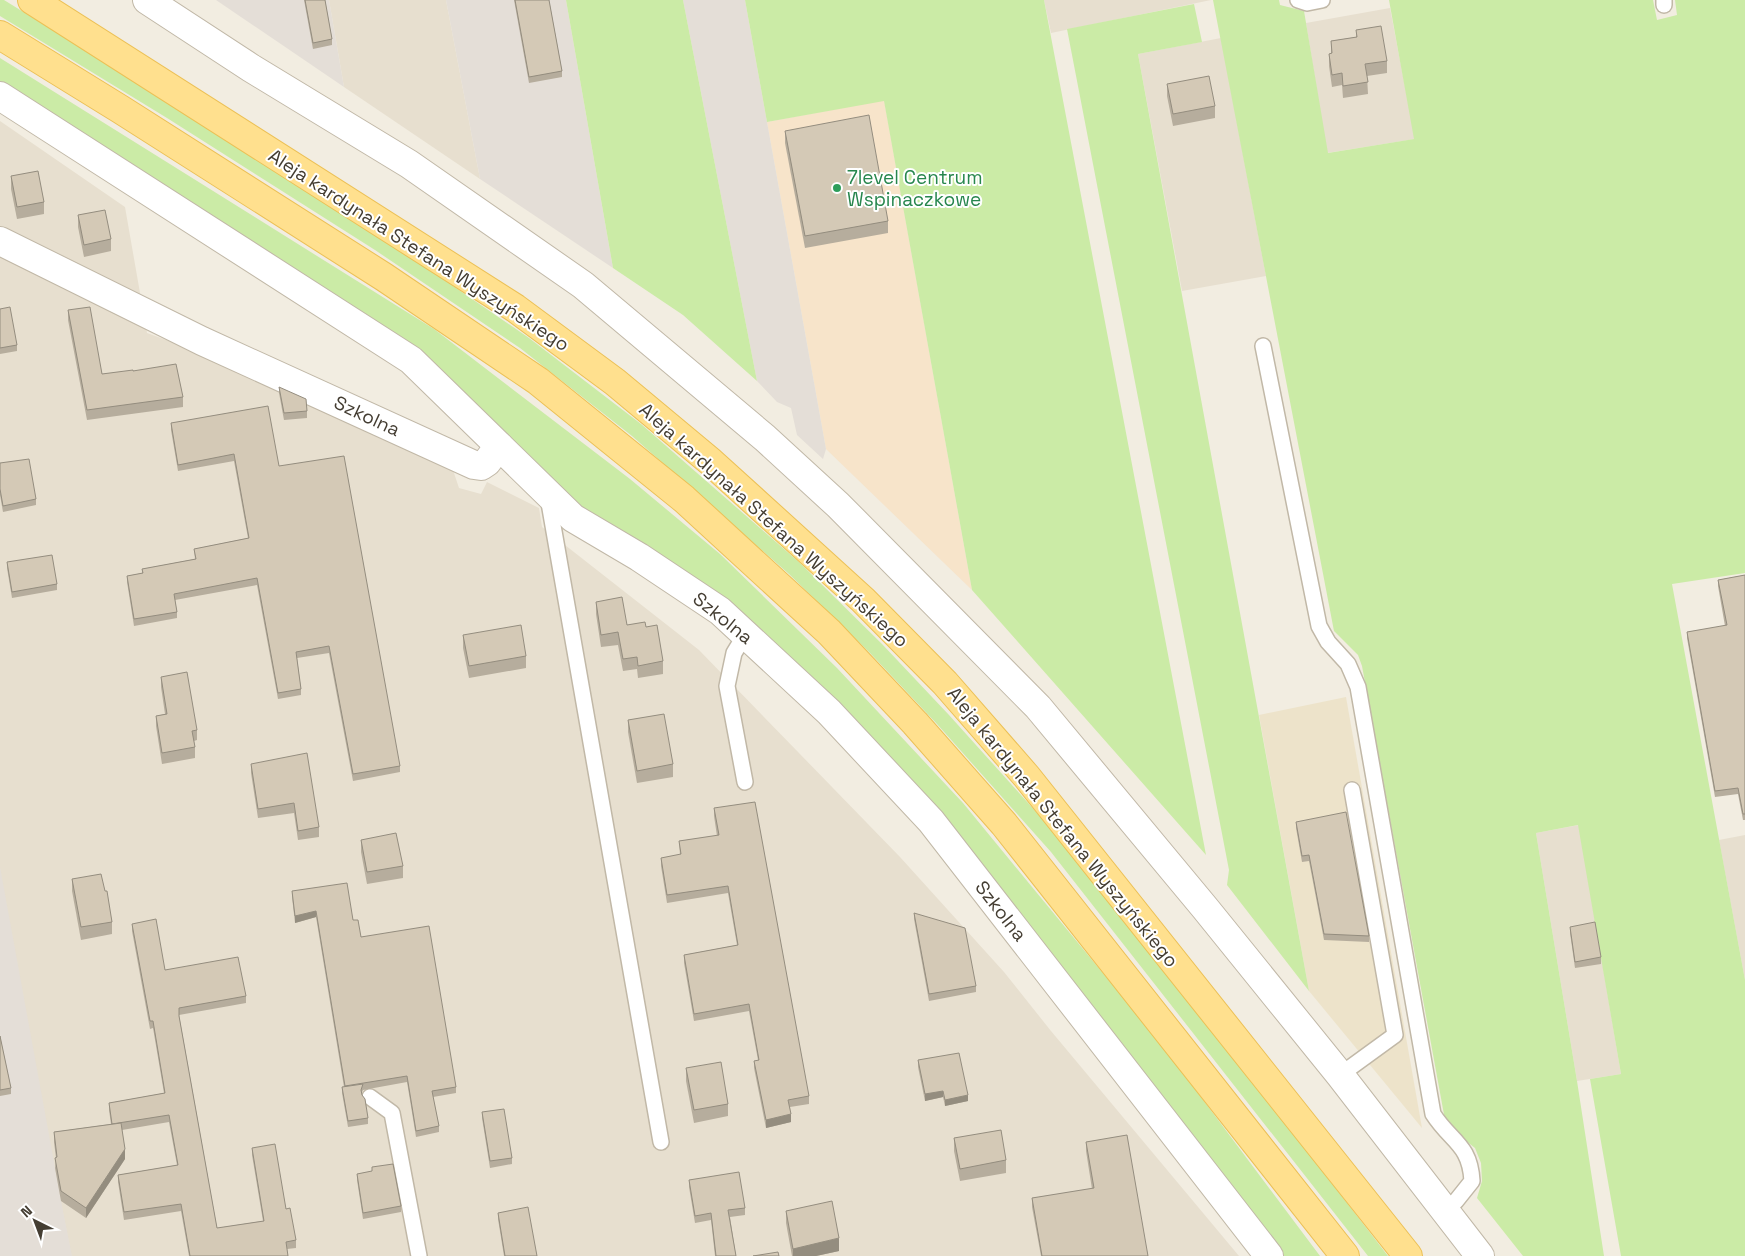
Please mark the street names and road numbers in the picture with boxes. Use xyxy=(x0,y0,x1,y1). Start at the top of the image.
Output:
street label: Aleja kardynała Stefana Wyszyńskiego xyxy=(264,143,574,357)
street label: Szkolna xyxy=(330,390,404,442)
street label: Aleja kardynała Stefana Wyszyńskiego xyxy=(634,397,914,653)
street label: Szkolna xyxy=(688,586,758,650)
street label: Aleja kardynała Stefana Wyszyńskiego xyxy=(942,682,1184,972)
street label: Szkolna xyxy=(970,876,1033,946)

